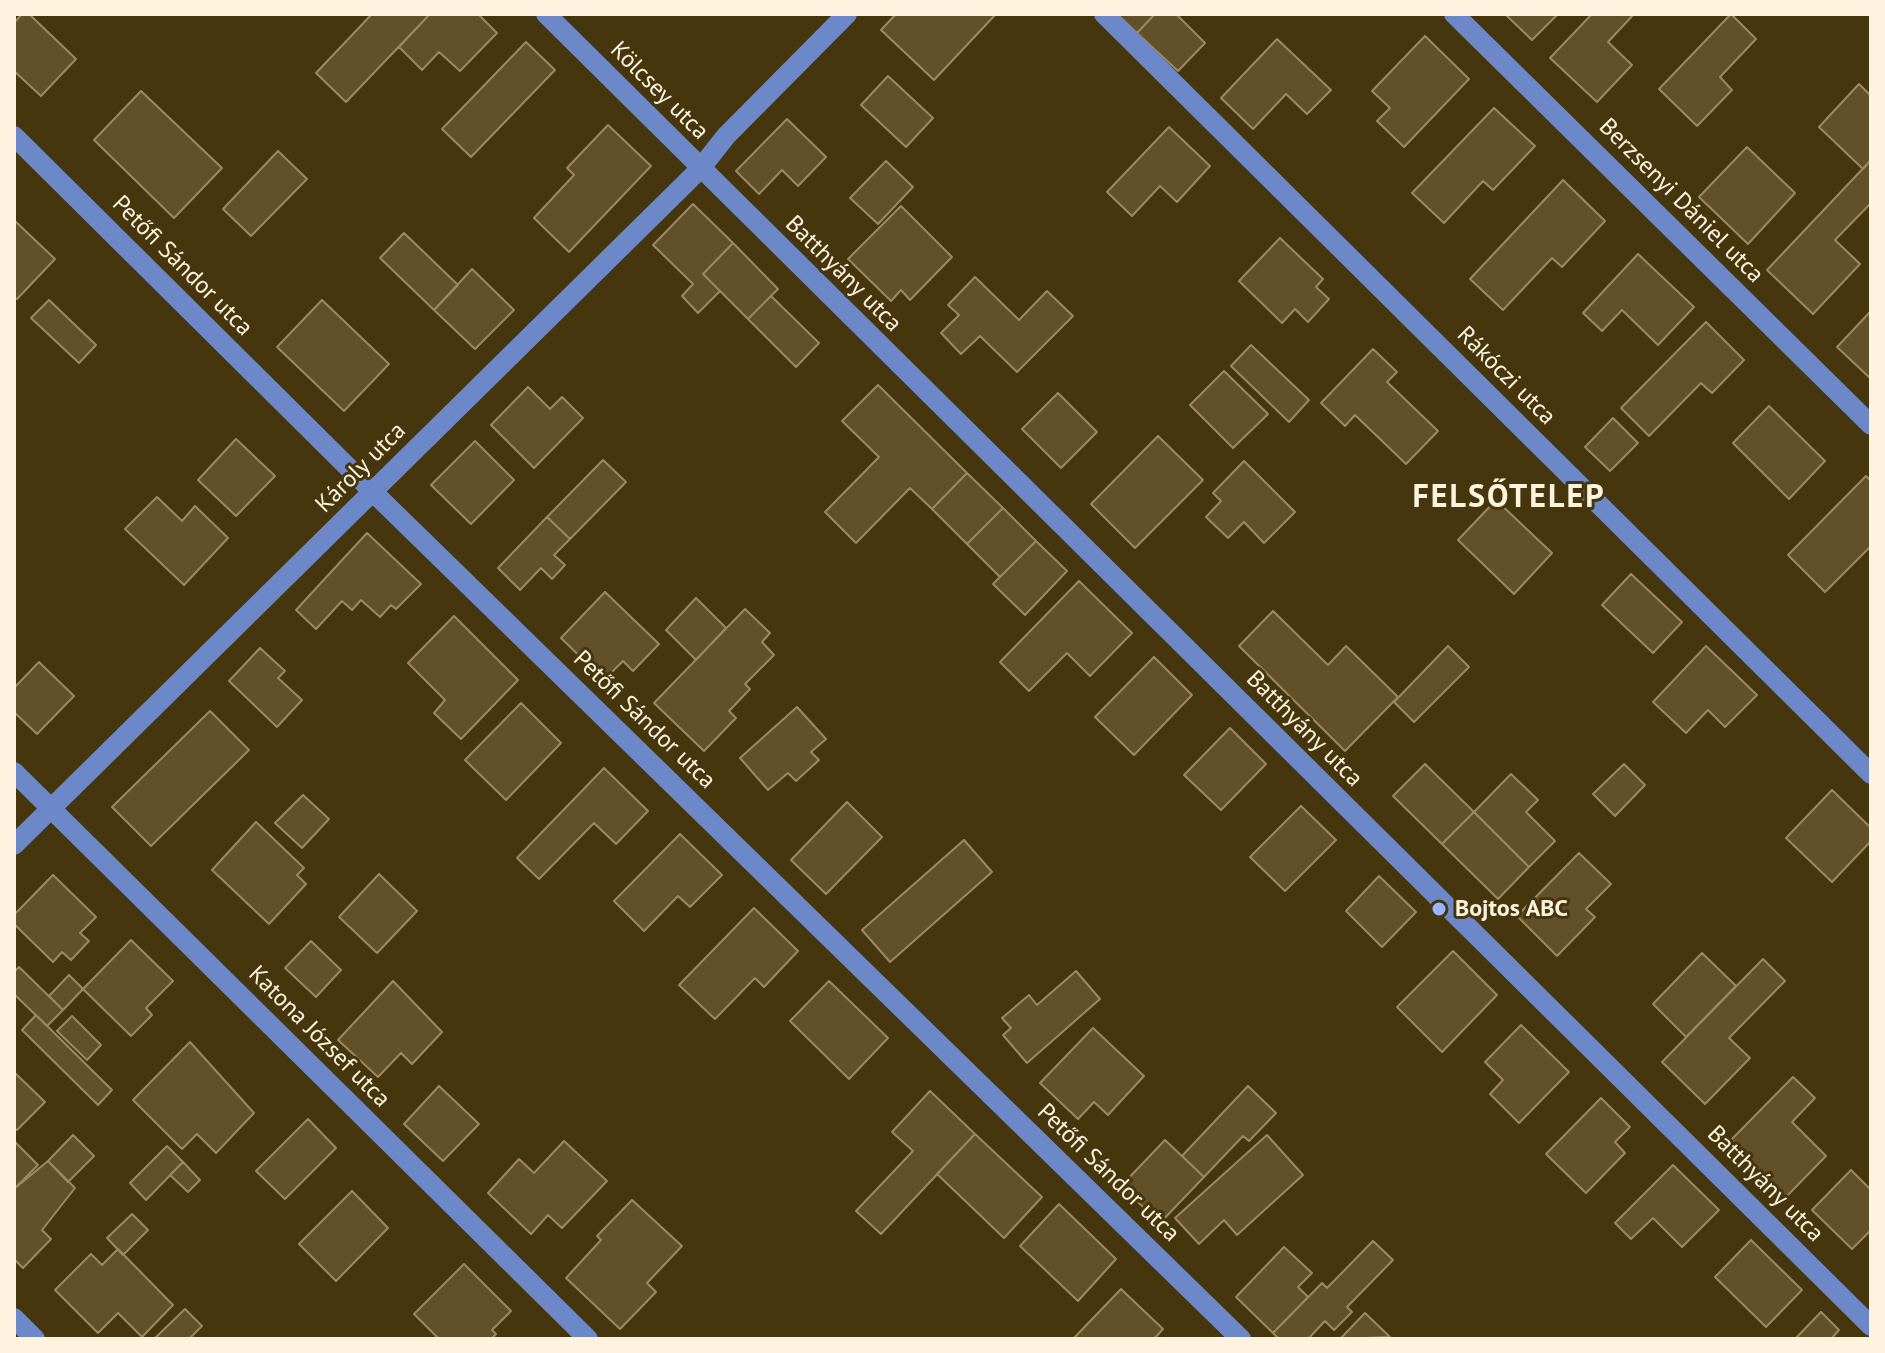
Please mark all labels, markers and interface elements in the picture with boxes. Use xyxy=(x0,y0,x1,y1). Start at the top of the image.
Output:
street label: Kölcsey utca xyxy=(604,36,714,146)
street label: Berzsenyi Dániel utca xyxy=(1593,113,1769,289)
street label: Petőfi Sándor utca xyxy=(106,190,258,342)
street label: Batthyány utca xyxy=(779,210,907,338)
street label: Rákóczi utca xyxy=(1451,321,1561,431)
street label: Károly utca xyxy=(310,417,412,519)
district label: FELSŐTELEP xyxy=(1413,479,1605,517)
street label: Petőfi Sándor utca xyxy=(567,645,721,795)
street label: Batthyány utca xyxy=(1240,665,1368,793)
place label: Bojtos ABC xyxy=(1455,895,1568,923)
marker: Bojtos ABC xyxy=(1430,900,1448,918)
street label: Katona József utca xyxy=(242,960,396,1114)
street label: Petőfi Sándor utca xyxy=(1031,1098,1185,1248)
street label: Batthyány utca xyxy=(1701,1120,1829,1248)

